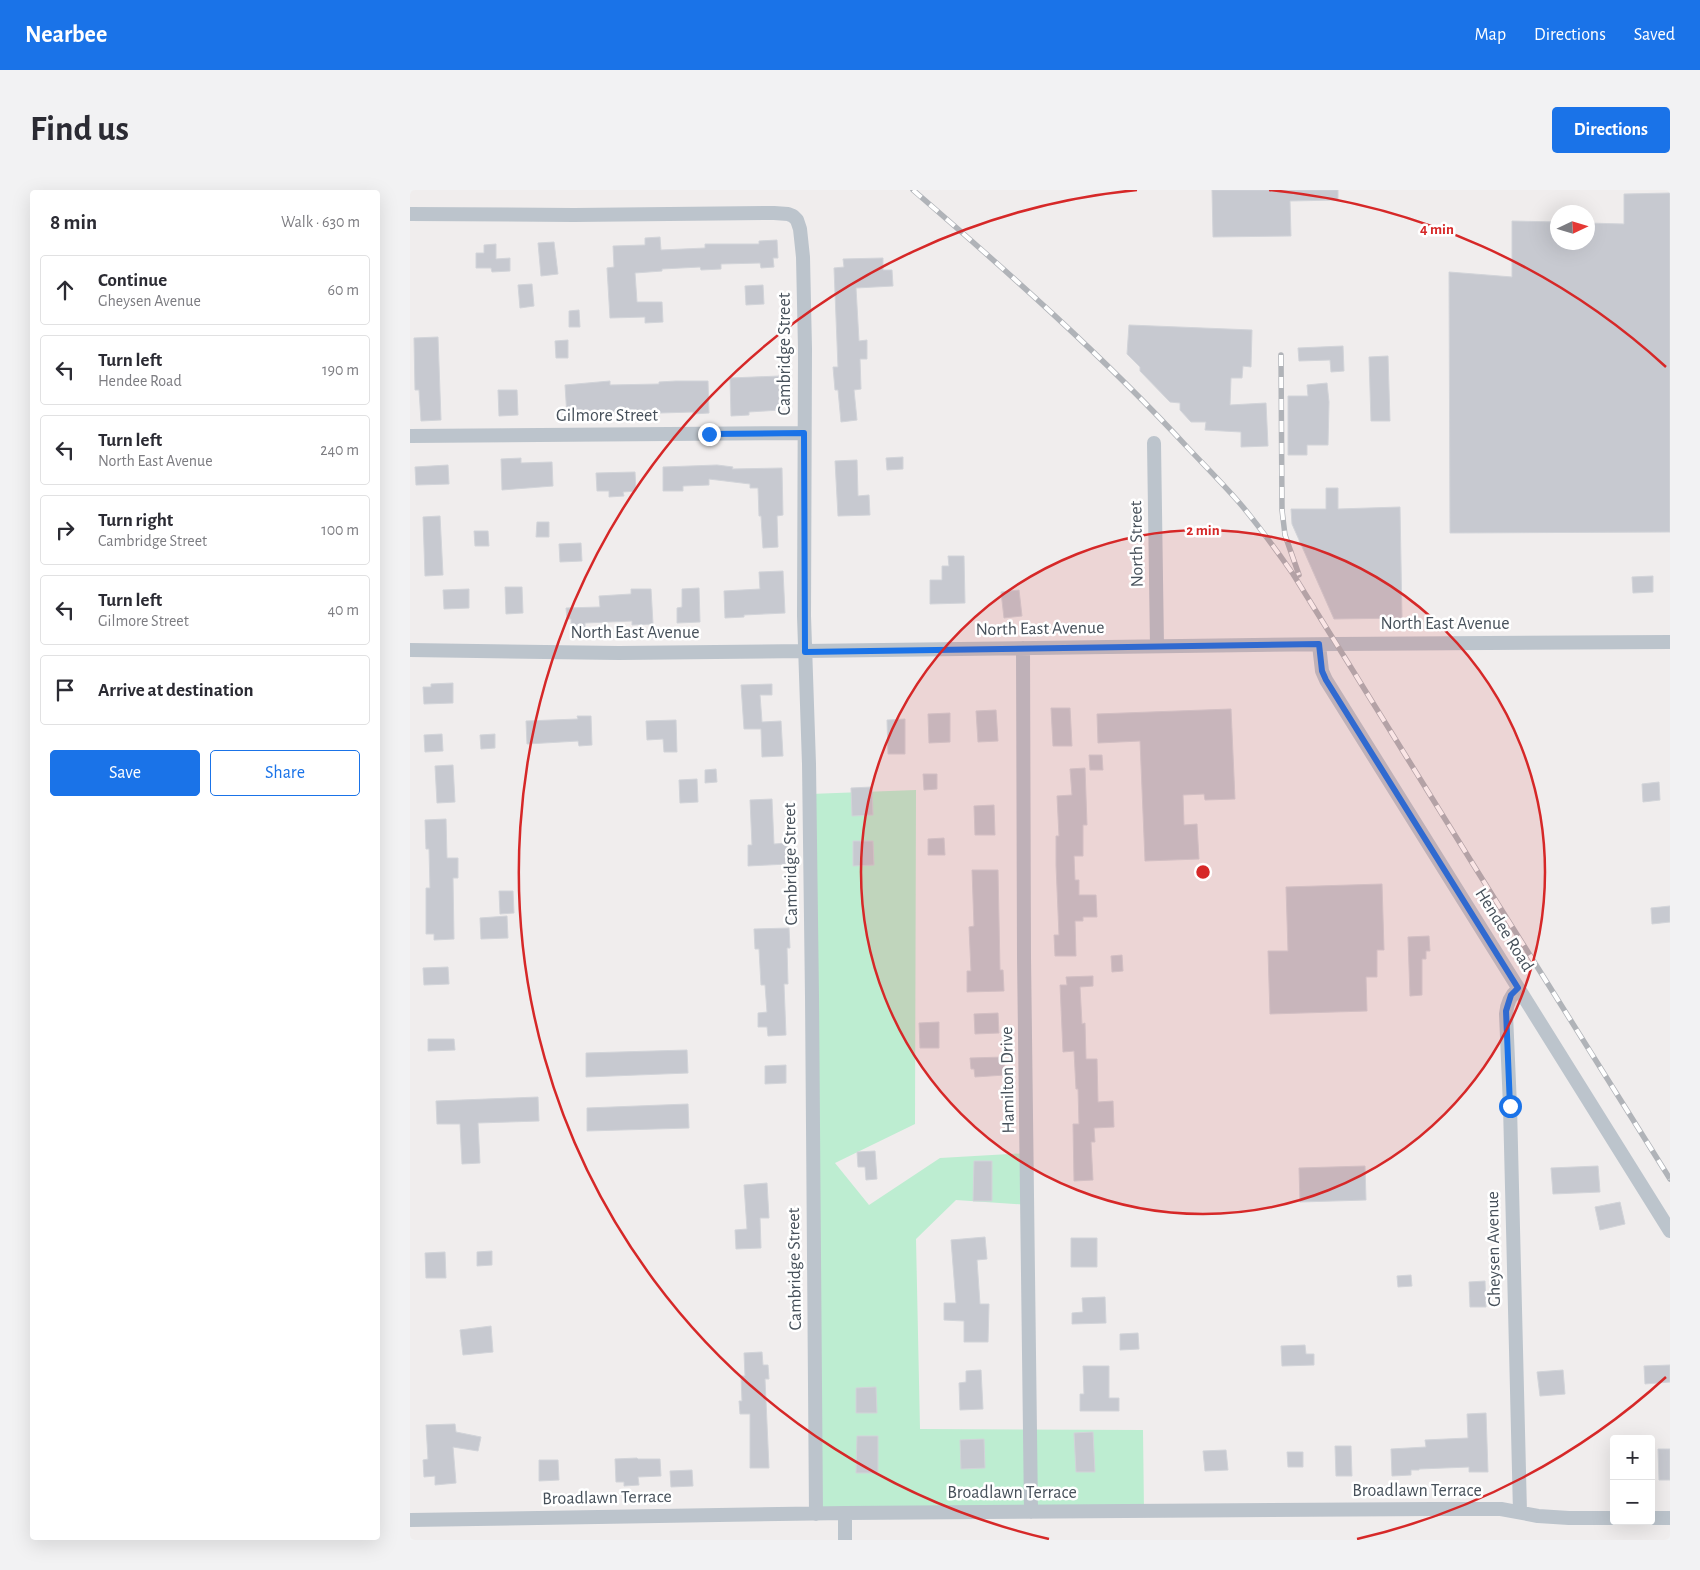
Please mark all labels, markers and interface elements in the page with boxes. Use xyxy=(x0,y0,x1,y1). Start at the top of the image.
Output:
text: Nearbee xyxy=(25,23,107,47)
text: Map xyxy=(1475,26,1506,44)
text: Directions xyxy=(1534,26,1606,44)
text: Saved xyxy=(1634,26,1675,44)
button: Directions xyxy=(1552,107,1670,153)
text: Find us xyxy=(30,112,129,147)
north arrow xyxy=(1550,205,1595,250)
text: 8 min xyxy=(50,212,97,233)
text: Walk · 630 m xyxy=(281,214,360,230)
text: 4 min xyxy=(1420,222,1454,237)
text: Continue xyxy=(98,271,167,290)
icon: ahead xyxy=(51,276,79,304)
text: 60 m xyxy=(328,282,359,298)
street label: Cambridge Street xyxy=(776,292,794,415)
text: Gheysen Avenue xyxy=(98,293,201,309)
text: Turn left xyxy=(98,351,162,370)
icon: left xyxy=(51,356,79,384)
text: 190 m xyxy=(322,362,359,378)
text: Hendee Road xyxy=(98,373,182,389)
street label: Gilmore Street xyxy=(556,407,658,425)
route end xyxy=(698,423,721,446)
text: Turn left xyxy=(98,431,162,450)
icon: left xyxy=(51,436,79,464)
text: 240 m xyxy=(320,442,359,458)
text: North East Avenue xyxy=(98,453,213,469)
street label: North Street xyxy=(1127,500,1147,588)
text: Turn right xyxy=(98,511,173,530)
icon: right xyxy=(51,516,79,544)
text: 100 m xyxy=(321,522,359,538)
text: 2 min xyxy=(1186,523,1220,538)
text: Cambridge Street xyxy=(98,533,207,549)
text: Turn left xyxy=(98,591,162,610)
icon: left xyxy=(51,596,79,624)
text: 40 m xyxy=(327,602,359,618)
text: Gilmore Street xyxy=(98,613,189,629)
street label: North East Avenue xyxy=(1381,615,1509,633)
street label: North East Avenue xyxy=(975,619,1105,639)
street label: North East Avenue xyxy=(571,624,699,642)
icon: arrive xyxy=(51,676,79,704)
text: Arrive at destination xyxy=(98,681,254,700)
button: Save xyxy=(50,750,200,796)
button: Share xyxy=(210,750,360,796)
street label: Cambridge Street xyxy=(781,802,801,926)
centre of rings xyxy=(1194,863,1212,881)
street label: Hendee Road xyxy=(1471,885,1537,975)
street label: Hamilton Drive xyxy=(998,1026,1018,1134)
route start xyxy=(1499,1095,1522,1118)
street label: Gheysen Avenue xyxy=(1484,1191,1504,1307)
street label: Cambridge Street xyxy=(785,1207,805,1331)
map controls xyxy=(1610,1435,1655,1525)
button: + xyxy=(1610,1435,1655,1480)
button: − xyxy=(1610,1480,1655,1525)
street label: Broadlawn Terrace xyxy=(1352,1482,1482,1500)
street label: Broadlawn Terrace xyxy=(947,1484,1077,1502)
street label: Broadlawn Terrace xyxy=(542,1488,672,1508)

